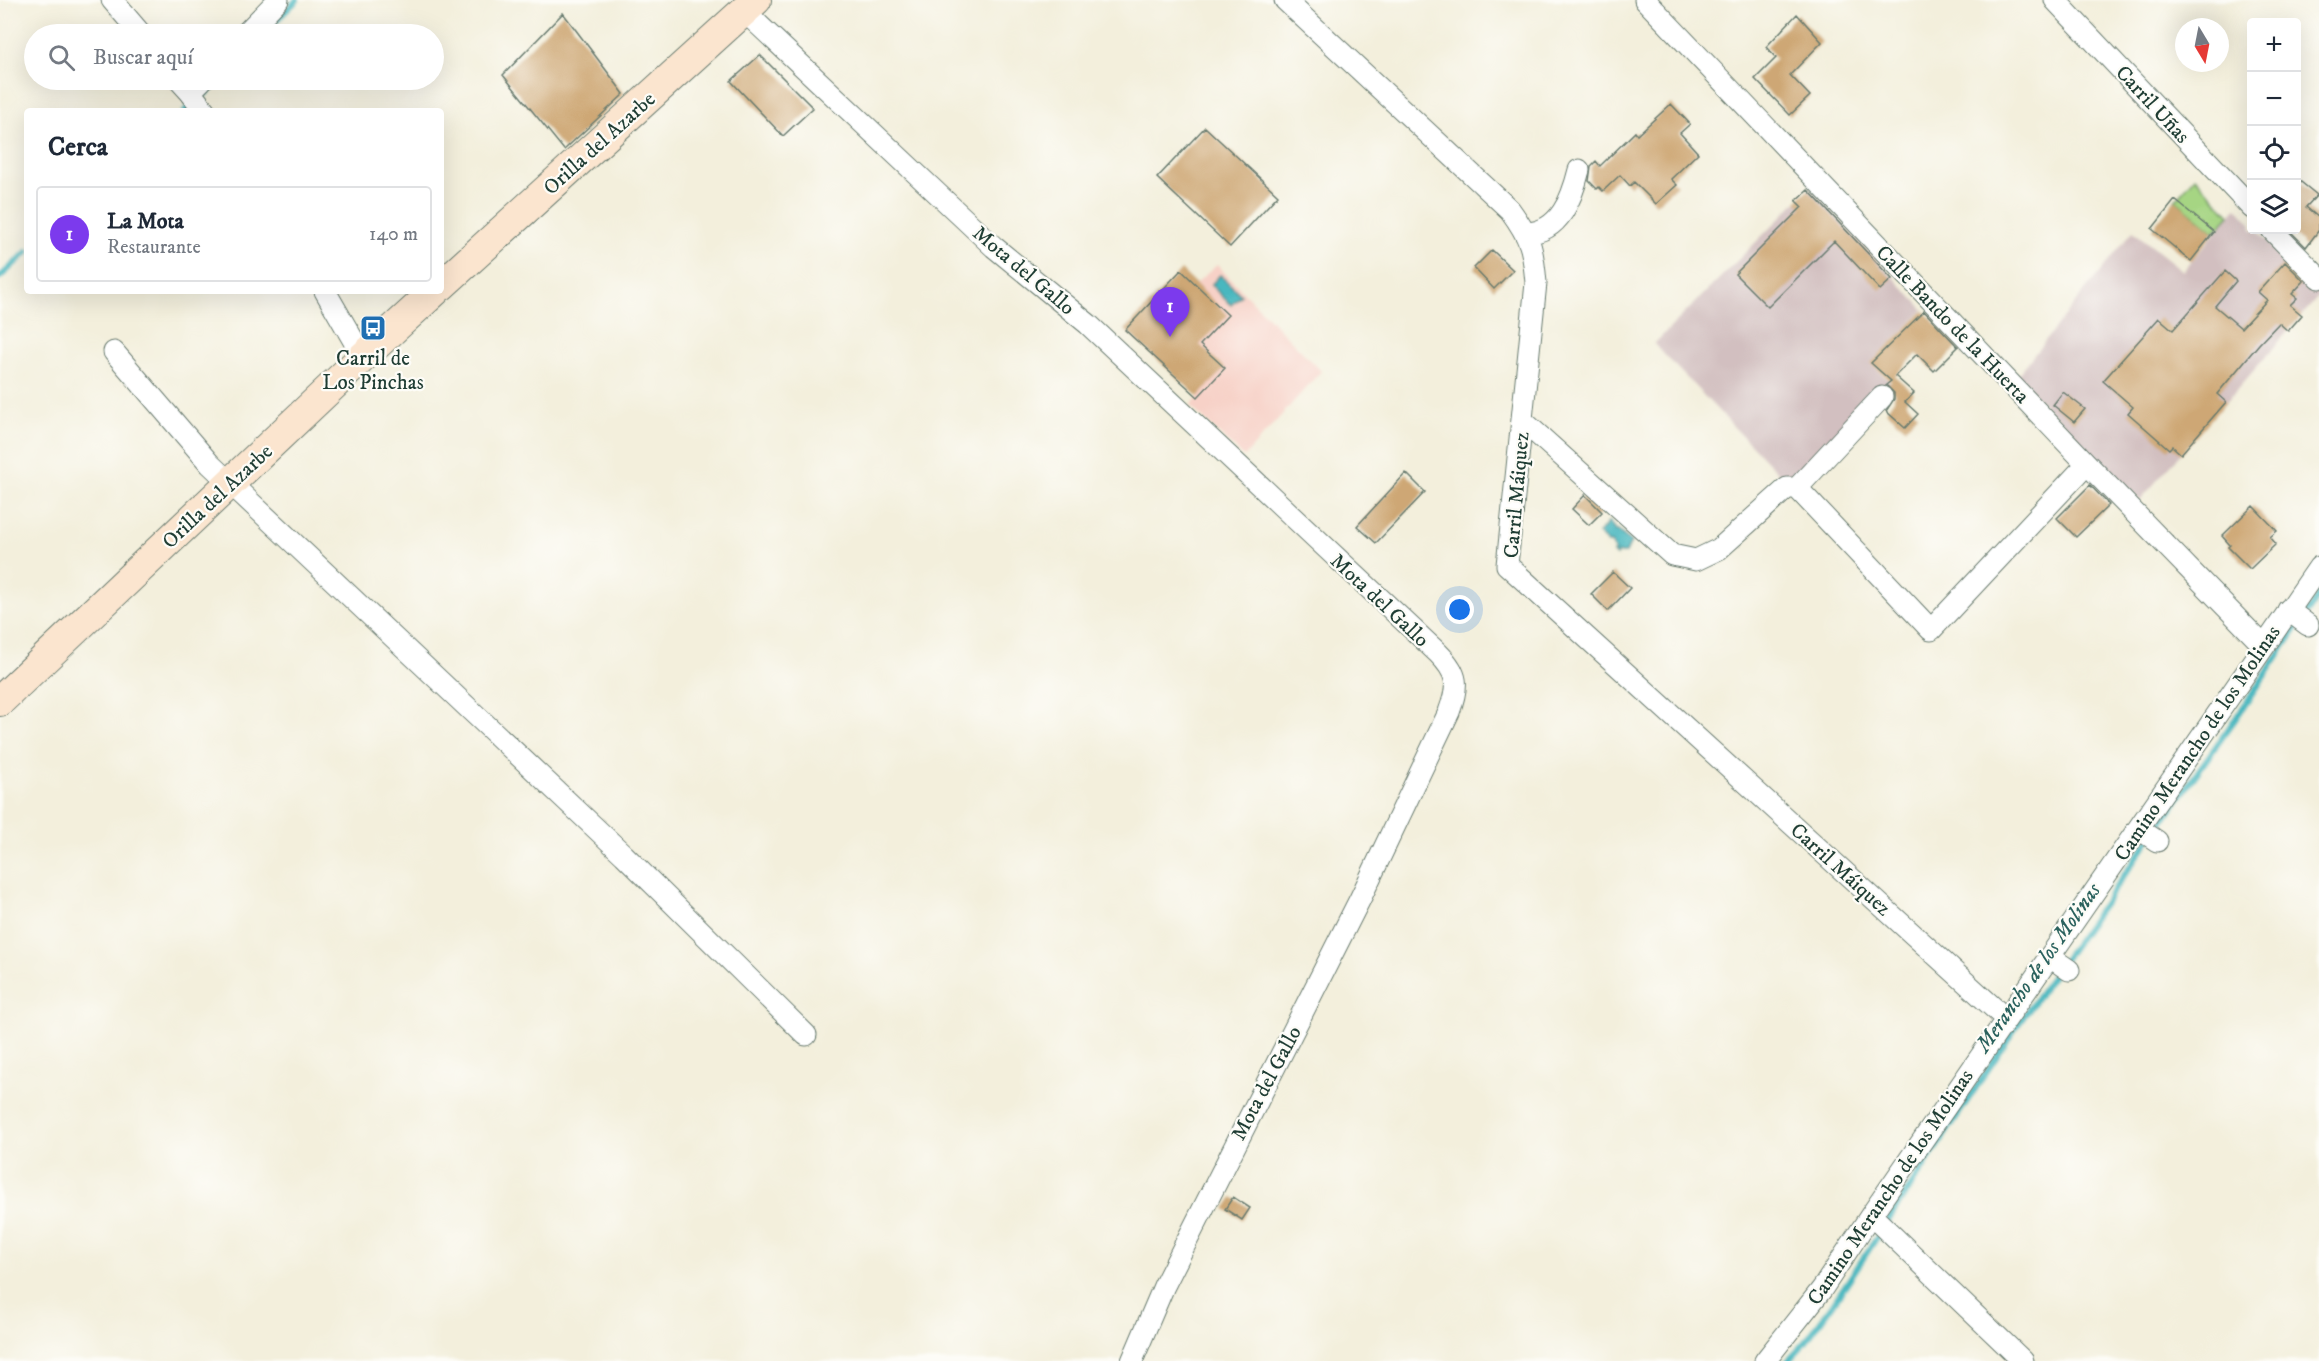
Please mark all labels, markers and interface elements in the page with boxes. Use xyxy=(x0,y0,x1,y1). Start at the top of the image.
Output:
north arrow xyxy=(2175,18,2229,72)
map controls xyxy=(2247,18,2301,234)
button: + xyxy=(2247,18,2301,72)
search box xyxy=(24,24,444,90)
icon: search xyxy=(45,41,78,74)
text: Buscar aquí xyxy=(93,44,193,71)
street label: Carril Uñas xyxy=(2110,60,2195,149)
button: − xyxy=(2247,72,2301,126)
street label: Orilla del Azarbe xyxy=(538,86,661,201)
button: locate xyxy=(2247,126,2301,180)
text: Cerca xyxy=(48,131,108,164)
button: layers xyxy=(2247,180,2301,234)
text: La Mota xyxy=(107,208,184,235)
street label: Mota del Gallo xyxy=(967,220,1080,321)
text: 1 xyxy=(66,222,73,247)
text: 140 m xyxy=(369,222,418,247)
text: Restaurante xyxy=(107,235,201,260)
street label: Calle Bando de la Huerta xyxy=(1870,240,2035,409)
pin: 1 xyxy=(1150,288,1190,337)
bus stop icon: Carril de Los Pinchas xyxy=(358,313,388,343)
place label: Carril de Los Pinchas xyxy=(322,346,424,396)
street label: Carril Máiquez xyxy=(1499,431,1535,559)
street label: Orilla del Azarbe xyxy=(157,439,279,555)
street label: Mota del Gallo xyxy=(1325,548,1434,653)
your location xyxy=(1445,595,1474,624)
street label: Camino Merancho de los Molinas xyxy=(2109,621,2287,866)
street label: Carril Máiquez xyxy=(1785,818,1896,922)
water label: Merancho de los Molinas xyxy=(1969,877,2107,1059)
street label: Mota del Gallo xyxy=(1226,1022,1308,1145)
street label: Camino Merancho de los Molinas xyxy=(1802,1065,1980,1310)

